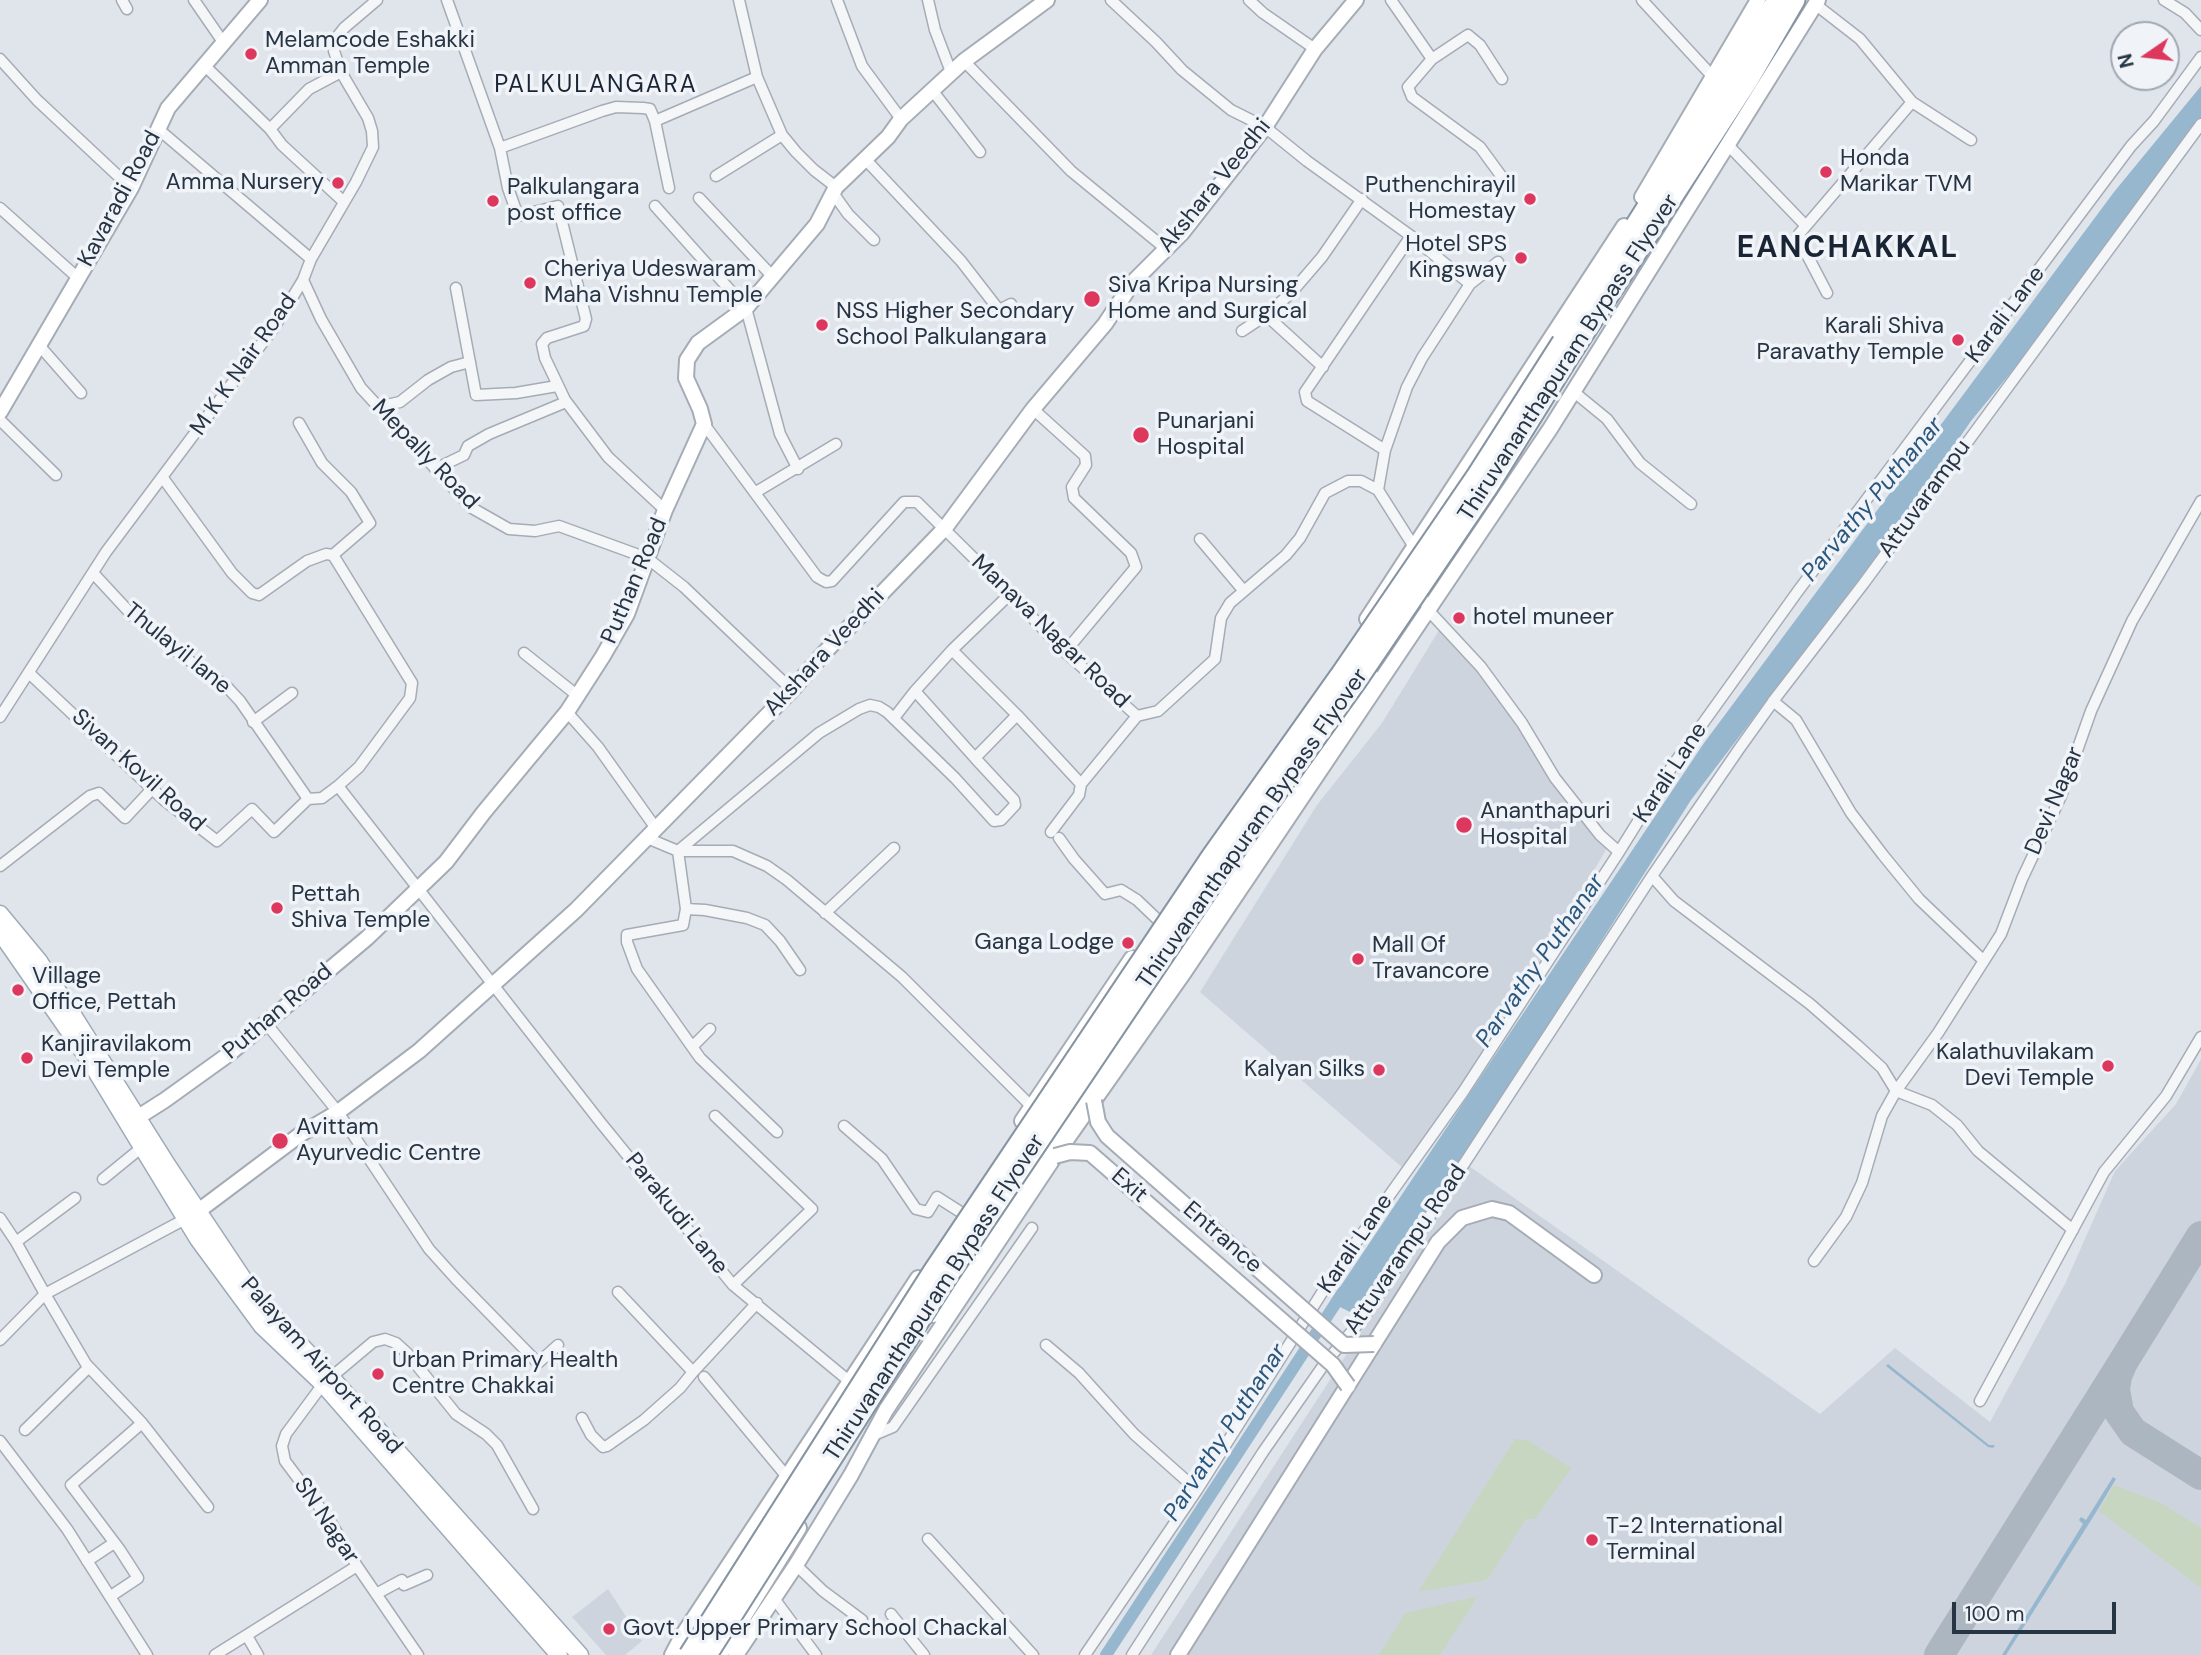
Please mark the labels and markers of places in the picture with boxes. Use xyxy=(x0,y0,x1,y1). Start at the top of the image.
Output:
place label: Melamcode Eshakki Amman Temple xyxy=(265,27,475,81)
marker: Melamcode Eshakki Amman Temple xyxy=(243,46,259,62)
place label: Honda Marikar TVM xyxy=(1840,145,1972,199)
marker: Honda Marikar TVM xyxy=(1818,164,1834,180)
place label: Amma Nursery xyxy=(166,169,324,197)
place label: Puthenchirayil Homestay xyxy=(1365,172,1516,226)
place label: Palkulangara post office xyxy=(507,174,639,228)
marker: Amma Nursery xyxy=(330,175,346,191)
marker: Puthenchirayil Homestay xyxy=(1522,191,1538,207)
marker: Palkulangara post office xyxy=(485,193,501,209)
place label: Hotel SPS Kingsway xyxy=(1405,231,1507,285)
marker: Hotel SPS Kingsway xyxy=(1513,250,1529,266)
place label: Cheriya Udeswaram Maha Vishnu Temple xyxy=(544,256,763,310)
place label: Siva Kripa Nursing Home and Surgical xyxy=(1108,272,1307,326)
marker: Cheriya Udeswaram Maha Vishnu Temple xyxy=(522,275,538,291)
marker: Siva Kripa Nursing Home and Surgical xyxy=(1082,289,1102,309)
place label: NSS Higher Secondary School Palkulangara xyxy=(836,298,1074,352)
place label: Karali Shiva Paravathy Temple xyxy=(1757,313,1944,367)
marker: NSS Higher Secondary School Palkulangara xyxy=(814,317,830,333)
marker: Karali Shiva Paravathy Temple xyxy=(1950,332,1966,348)
place label: Punarjani Hospital xyxy=(1157,408,1255,462)
marker: Punarjani Hospital xyxy=(1131,425,1151,445)
place label: hotel muneer xyxy=(1473,604,1614,632)
marker: hotel muneer xyxy=(1451,610,1467,626)
place label: Ananthapuri Hospital xyxy=(1480,798,1611,852)
marker: Ananthapuri Hospital xyxy=(1454,815,1474,835)
place label: Pettah Shiva Temple xyxy=(291,881,430,935)
marker: Pettah Shiva Temple xyxy=(269,900,285,916)
place label: Ganga Lodge xyxy=(974,929,1114,957)
place label: Mall Of Travancore xyxy=(1372,932,1489,986)
marker: Ganga Lodge xyxy=(1120,935,1136,951)
marker: Mall Of Travancore xyxy=(1350,951,1366,967)
place label: Village Office, Pettah xyxy=(32,963,176,1017)
marker: Village Office, Pettah xyxy=(10,982,26,998)
place label: Kanjiravilakom Devi Temple xyxy=(41,1031,192,1085)
place label: Kalathuvilakam Devi Temple xyxy=(1936,1039,2094,1093)
marker: Kanjiravilakom Devi Temple xyxy=(19,1050,35,1066)
place label: Kalyan Silks xyxy=(1244,1056,1365,1084)
marker: Kalathuvilakam Devi Temple xyxy=(2100,1058,2116,1074)
marker: Kalyan Silks xyxy=(1371,1062,1387,1078)
place label: Avittam Ayurvedic Centre xyxy=(296,1114,481,1168)
marker: Avittam Ayurvedic Centre xyxy=(270,1131,290,1151)
place label: Urban Primary Health Centre Chakkai xyxy=(392,1347,618,1401)
marker: Urban Primary Health Centre Chakkai xyxy=(370,1366,386,1382)
place label: T-2 International Terminal xyxy=(1606,1513,1783,1567)
marker: T-2 International Terminal xyxy=(1584,1532,1600,1548)
place label: Govt. Upper Primary School Chackal xyxy=(623,1615,1007,1643)
marker: Govt. Upper Primary School Chackal xyxy=(601,1621,617,1637)

